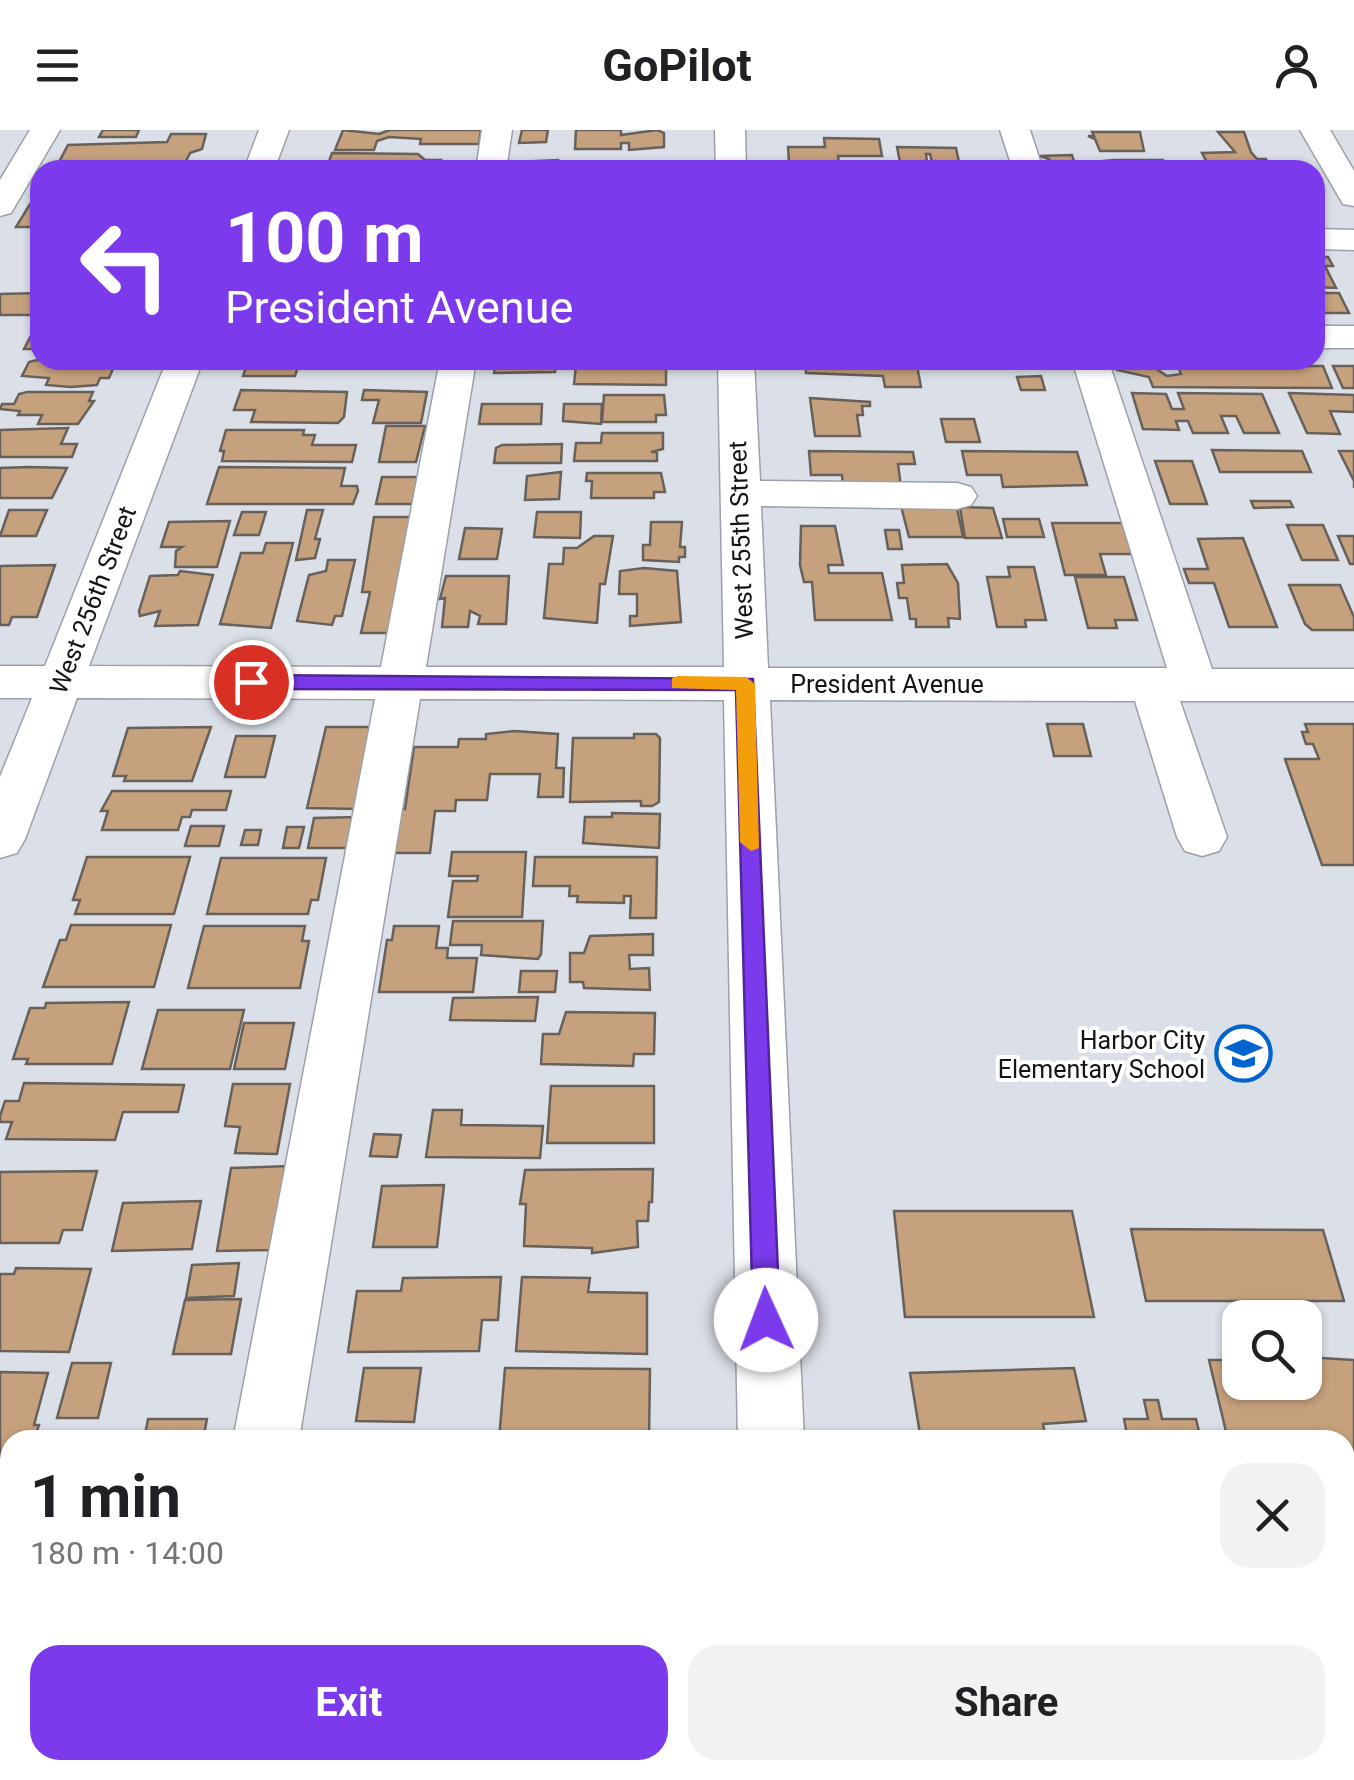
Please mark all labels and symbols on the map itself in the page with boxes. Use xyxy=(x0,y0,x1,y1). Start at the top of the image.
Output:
street label: West 255th Street xyxy=(723,440,759,640)
street label: West 256th Street xyxy=(44,502,142,698)
pin xyxy=(209,640,294,725)
street label: President Avenue xyxy=(790,670,984,699)
school or university icon: Harbor City Elementary School xyxy=(1214,1024,1274,1084)
place label: Harbor City Elementary School xyxy=(998,1026,1205,1084)
position arrow xyxy=(714,1268,818,1372)

